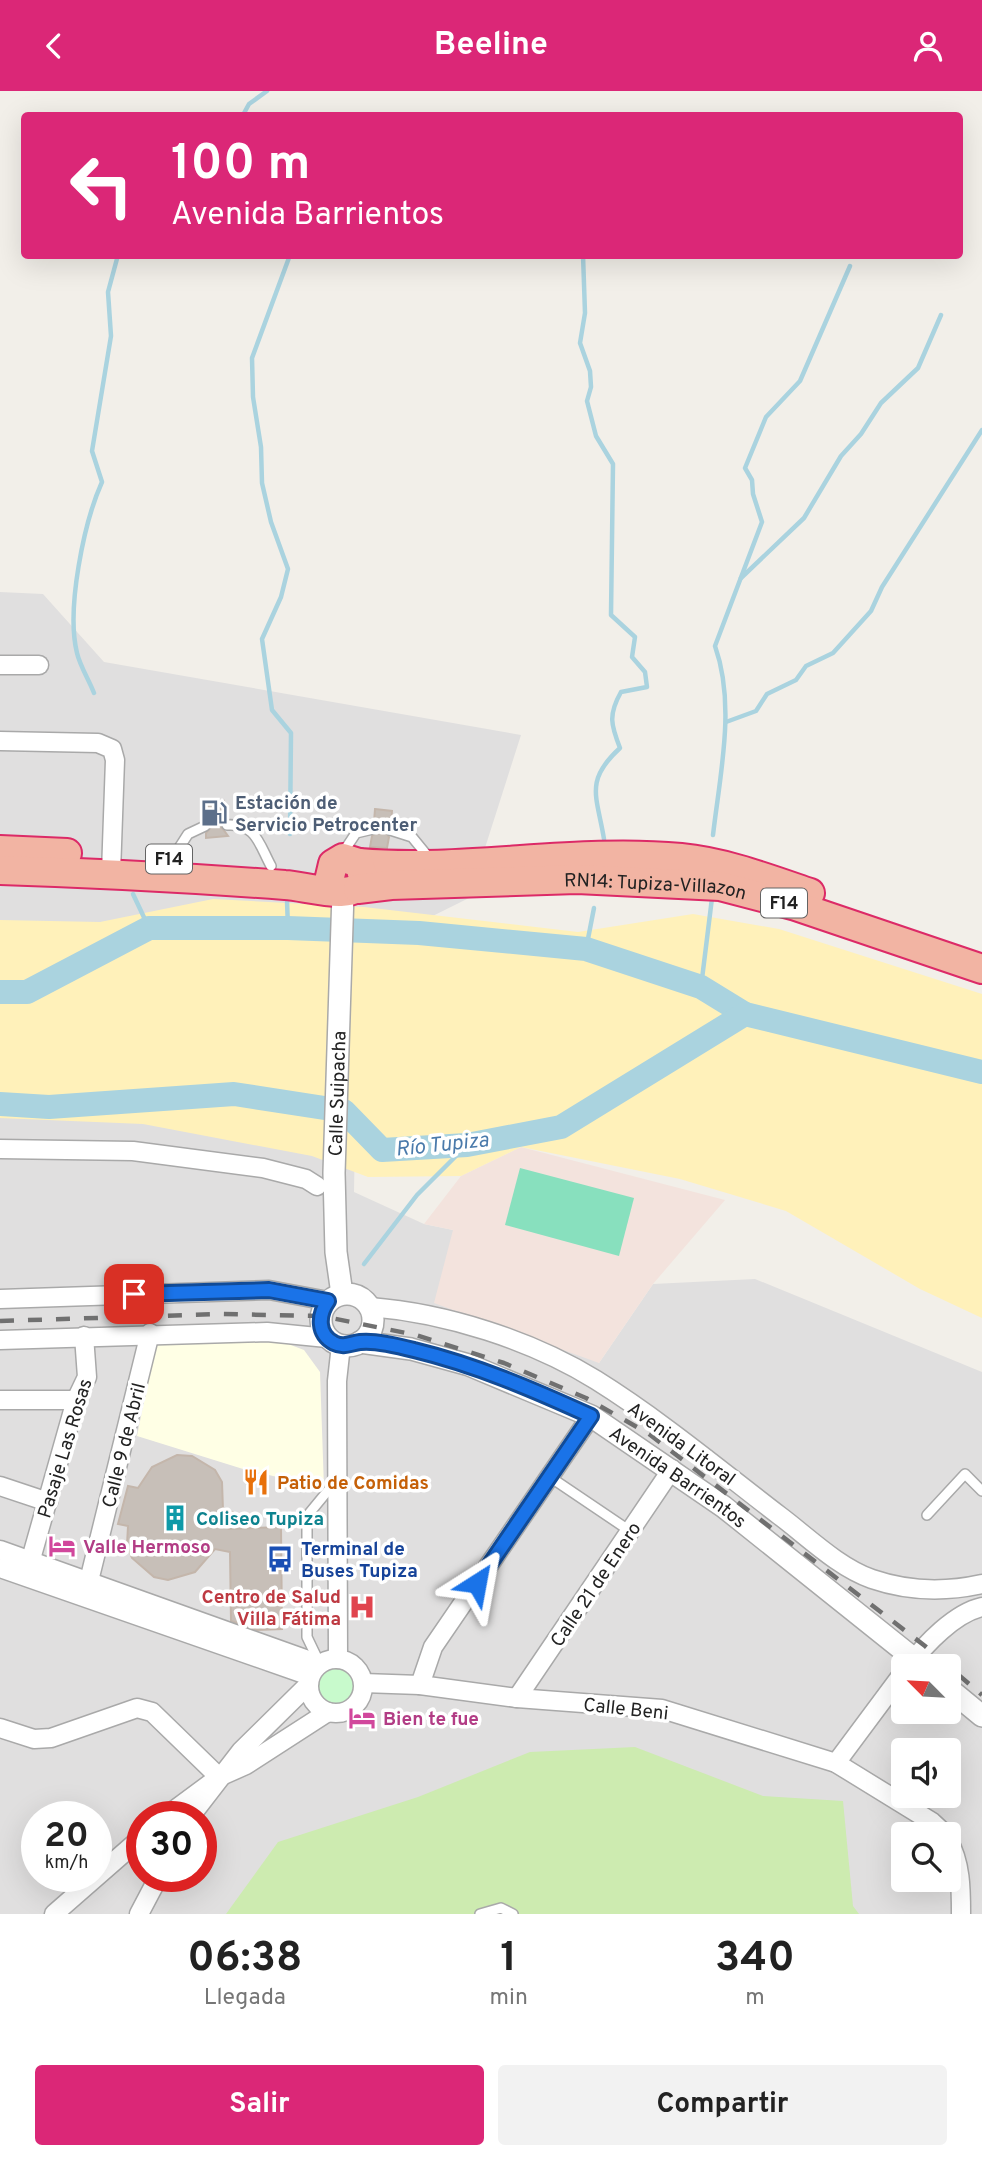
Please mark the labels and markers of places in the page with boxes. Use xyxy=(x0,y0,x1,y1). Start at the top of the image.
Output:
place label: Estación de Servicio Petrocenter xyxy=(235,792,417,838)
fuel station icon: Estación de Servicio Petrocenter xyxy=(199,798,229,828)
pin xyxy=(104,1264,164,1324)
restaurant icon: Patio de Comidas xyxy=(241,1467,271,1497)
place label: Patio de Comidas xyxy=(277,1472,429,1496)
building icon: Coliseo Tupiza xyxy=(160,1503,190,1533)
place label: Coliseo Tupiza xyxy=(196,1508,324,1532)
hotel icon: Valle Hermoso xyxy=(47,1531,77,1561)
place label: Valle Hermoso xyxy=(83,1536,211,1560)
place label: Terminal de Buses Tupiza xyxy=(301,1538,418,1584)
bus stop icon: Terminal de Buses Tupiza xyxy=(265,1544,295,1574)
place label: Centro de Salud Villa Fátima xyxy=(202,1586,341,1632)
hospital icon: Centro de Salud Villa Fátima xyxy=(347,1592,377,1622)
hotel icon: Bien te fue xyxy=(347,1703,377,1733)
place label: Bien te fue xyxy=(383,1708,479,1732)

